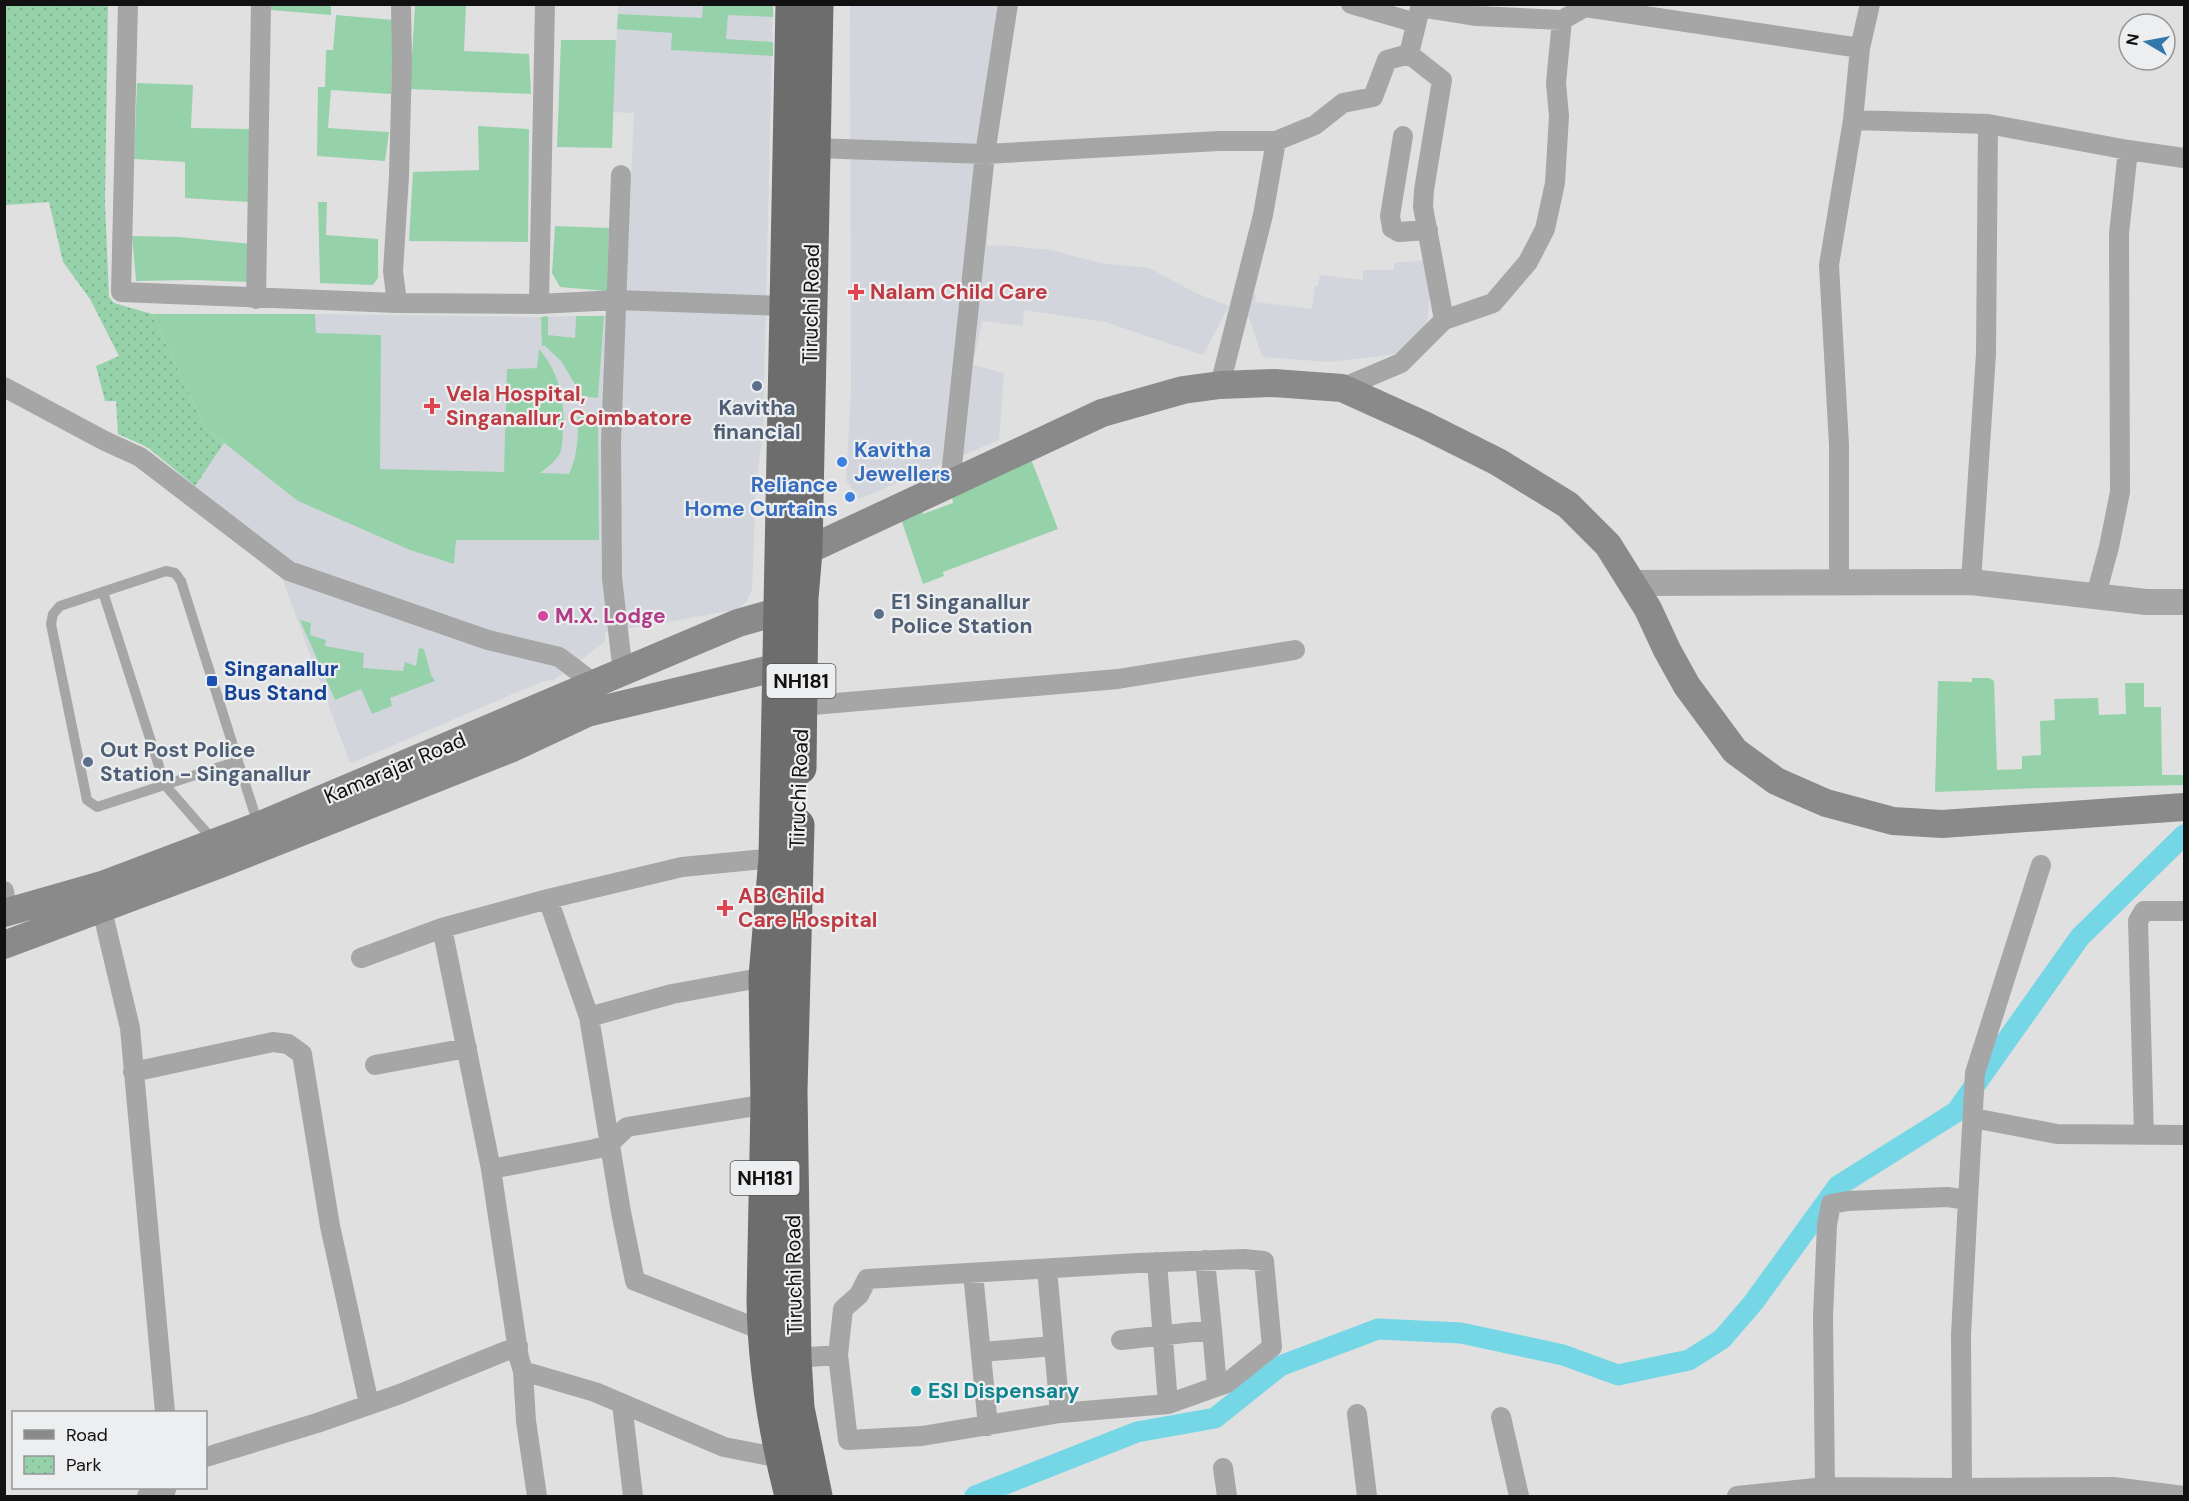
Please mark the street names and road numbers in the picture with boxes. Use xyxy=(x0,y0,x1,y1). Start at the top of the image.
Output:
street label: Tiruchi Road xyxy=(796,244,826,364)
road number: NH181 xyxy=(766,664,836,698)
street label: Kamarajar Road xyxy=(320,726,470,810)
street label: Tiruchi Road xyxy=(783,728,815,850)
road number: NH181 xyxy=(730,1161,800,1195)
street label: Tiruchi Road xyxy=(779,1215,809,1335)

